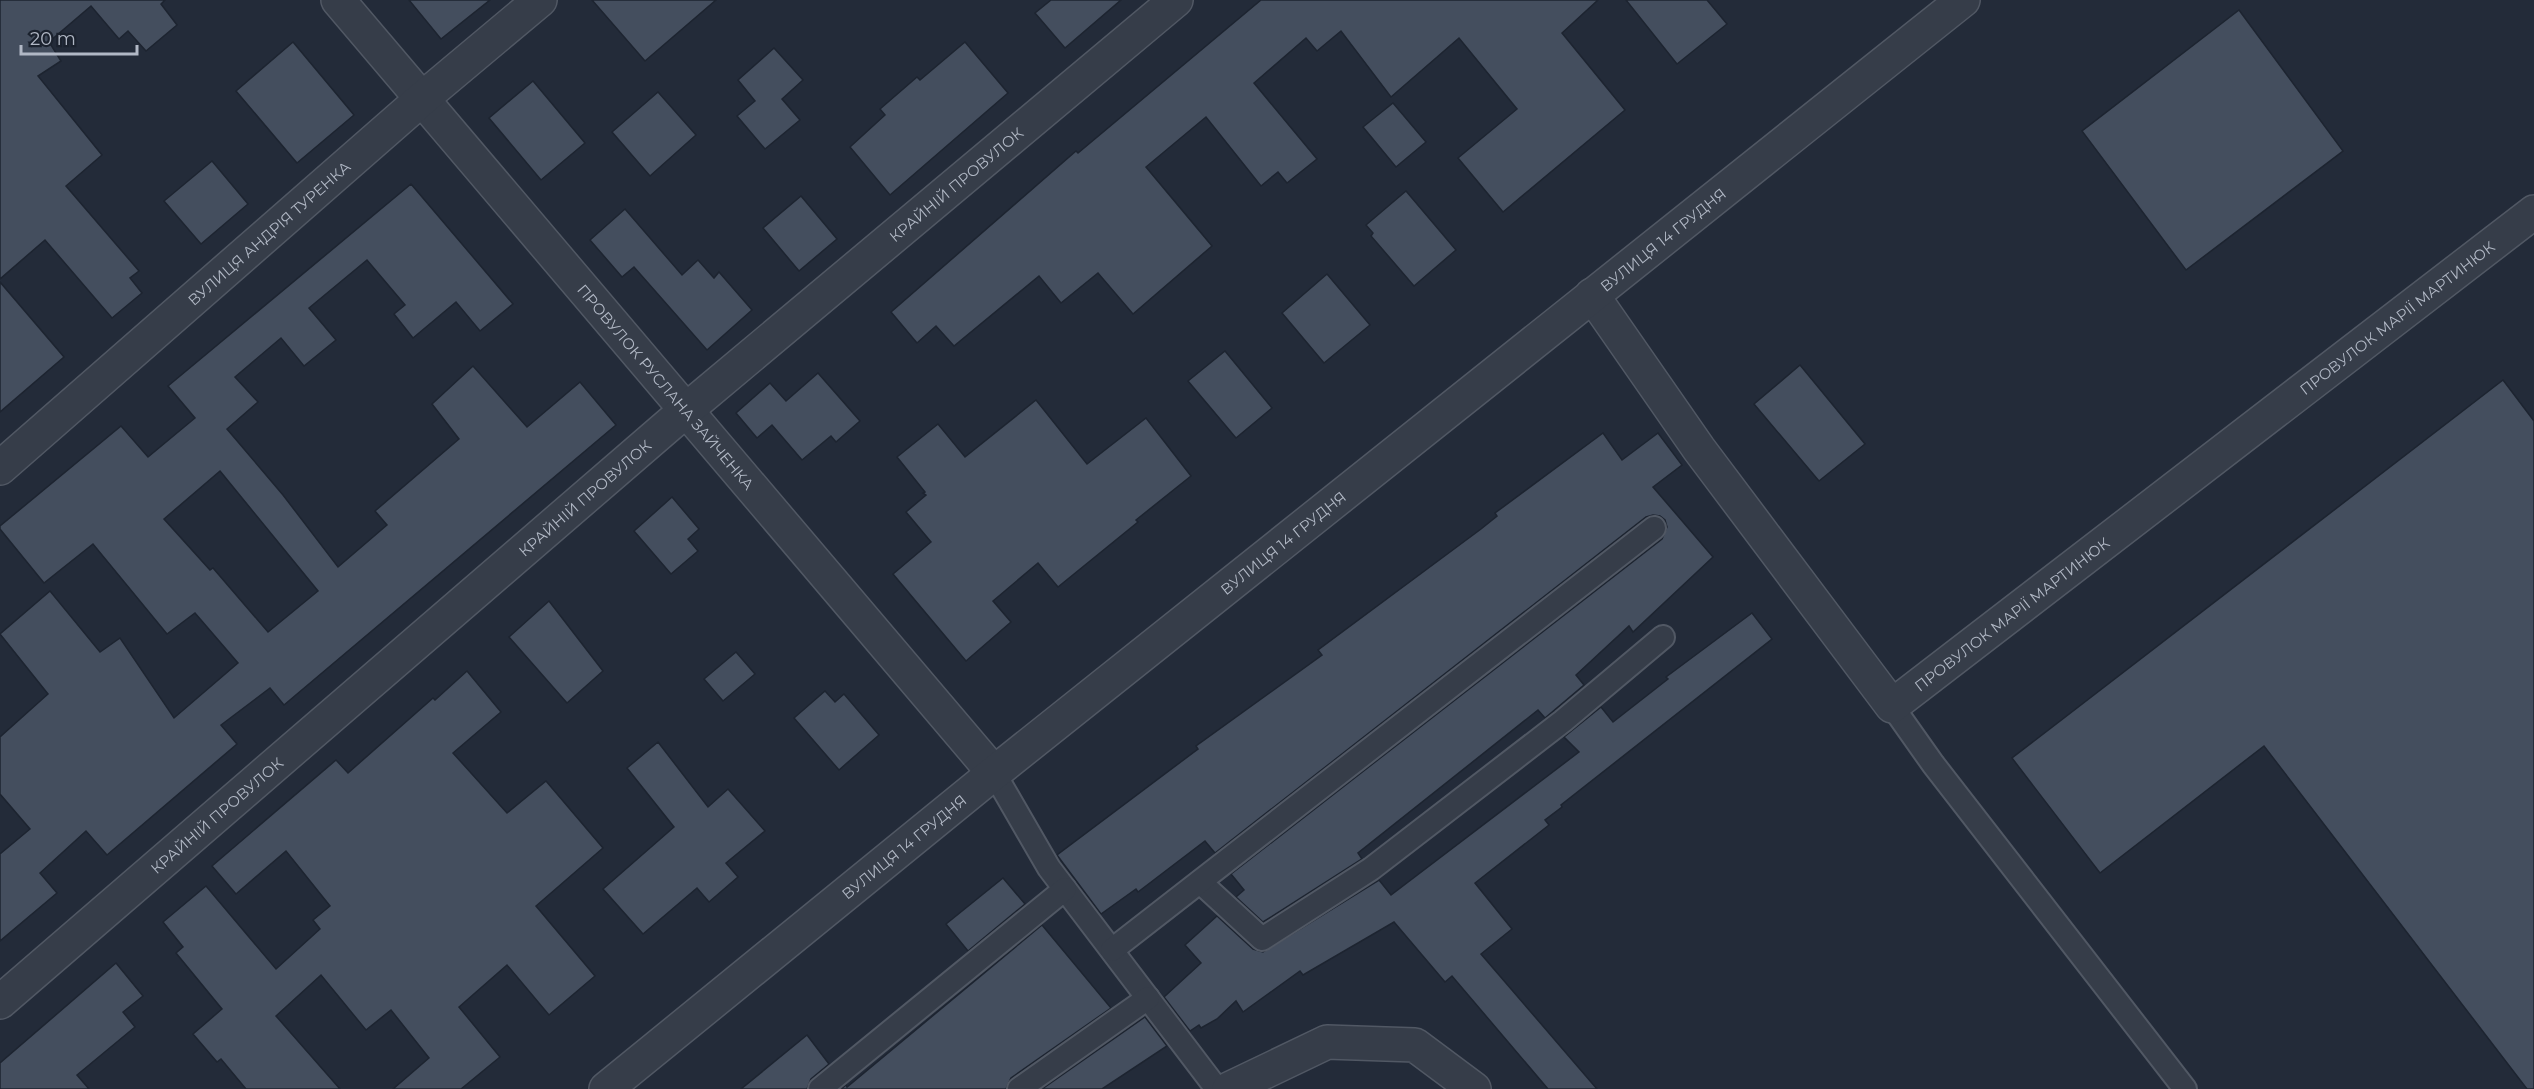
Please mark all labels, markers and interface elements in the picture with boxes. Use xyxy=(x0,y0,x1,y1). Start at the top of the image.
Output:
scale bar xyxy=(21,18,136,56)
text: 20 m xyxy=(30,28,76,50)
street label: КРАЙНІЙ ПРОВУЛОК xyxy=(885,122,1027,246)
street label: ВУЛИЦЯ АНДРІЯ ТУРЕНКА xyxy=(184,157,354,309)
street label: ВУЛИЦЯ 14 ГРУДНЯ xyxy=(1596,184,1729,295)
street label: ПРОВУЛОК МАРІЇ МАРТИНЮК xyxy=(2296,236,2499,399)
street label: ПРОВУЛОК РУСЛАНА ЗАЙЧЕНКА xyxy=(573,280,759,493)
street label: КРАЙНІЙ ПРОВУЛОК xyxy=(514,435,655,560)
street label: ВУЛИЦЯ 14 ГРУДНЯ xyxy=(1216,487,1350,598)
street label: ПРОВУЛОК МАРІЇ МАРТИНЮК xyxy=(1910,533,2113,695)
street label: КРАЙНІЙ ПРОВУЛОК xyxy=(146,753,287,878)
street label: ВУЛИЦЯ 14 ГРУДНЯ xyxy=(838,790,970,903)

